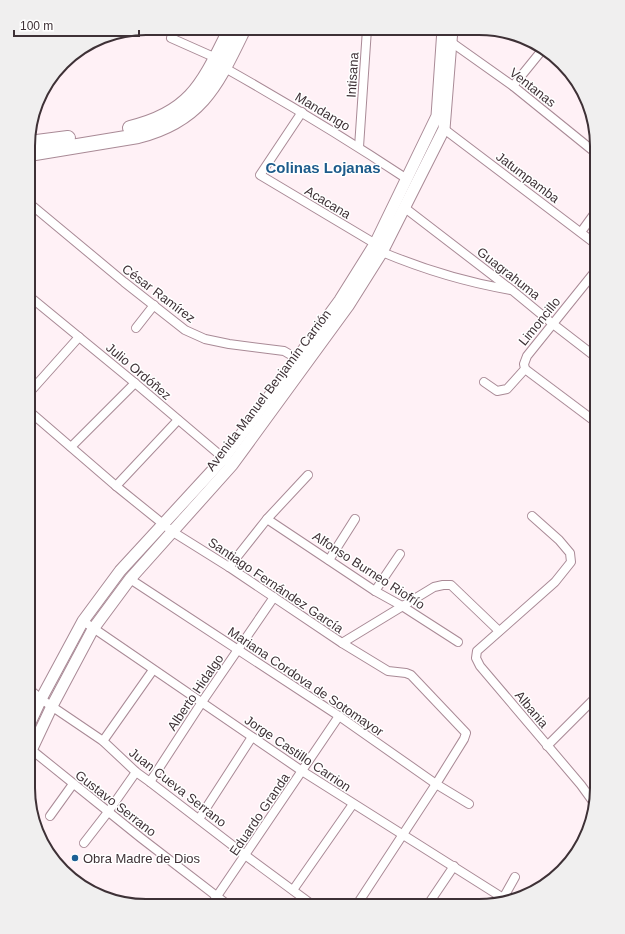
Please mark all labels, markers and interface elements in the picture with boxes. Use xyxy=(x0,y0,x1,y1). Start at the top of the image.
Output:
scale bar xyxy=(14,12,139,38)
text: 100 m xyxy=(20,19,53,33)
street label: Intisana xyxy=(343,51,362,98)
street label: Ventanas xyxy=(507,65,559,110)
street label: Mandango xyxy=(293,89,353,134)
street label: Jatumpamba xyxy=(493,149,563,206)
district label: Colinas Lojanas xyxy=(265,159,381,176)
street label: Acacana xyxy=(302,183,354,222)
street label: Guagrahuma xyxy=(474,244,544,303)
street label: César Ramírez xyxy=(119,261,198,326)
street label: Limoncillo xyxy=(515,294,563,348)
street label: Avenida Manuel Benjamín Carrión xyxy=(203,307,334,474)
street label: Julio Ordóñez xyxy=(103,340,174,403)
street label: Alfonso Burneo Riofrío xyxy=(310,529,428,612)
street label: Santiago Fernández García xyxy=(205,535,347,637)
street label: Mariana Cordova de Sotomayor xyxy=(225,624,387,740)
street label: Alberto Hidalgo xyxy=(164,651,226,733)
street label: Albania xyxy=(512,688,552,731)
street label: Jorge Castillo Carrion xyxy=(242,712,354,795)
street label: Juan Cueva Serrano xyxy=(126,745,229,830)
street label: Gustavo Serrano xyxy=(72,767,159,840)
street label: Eduardo Granda xyxy=(226,770,293,858)
place label: Obra Madre de Dios xyxy=(83,851,201,866)
marker: Obra Madre de Dios xyxy=(70,853,80,863)

